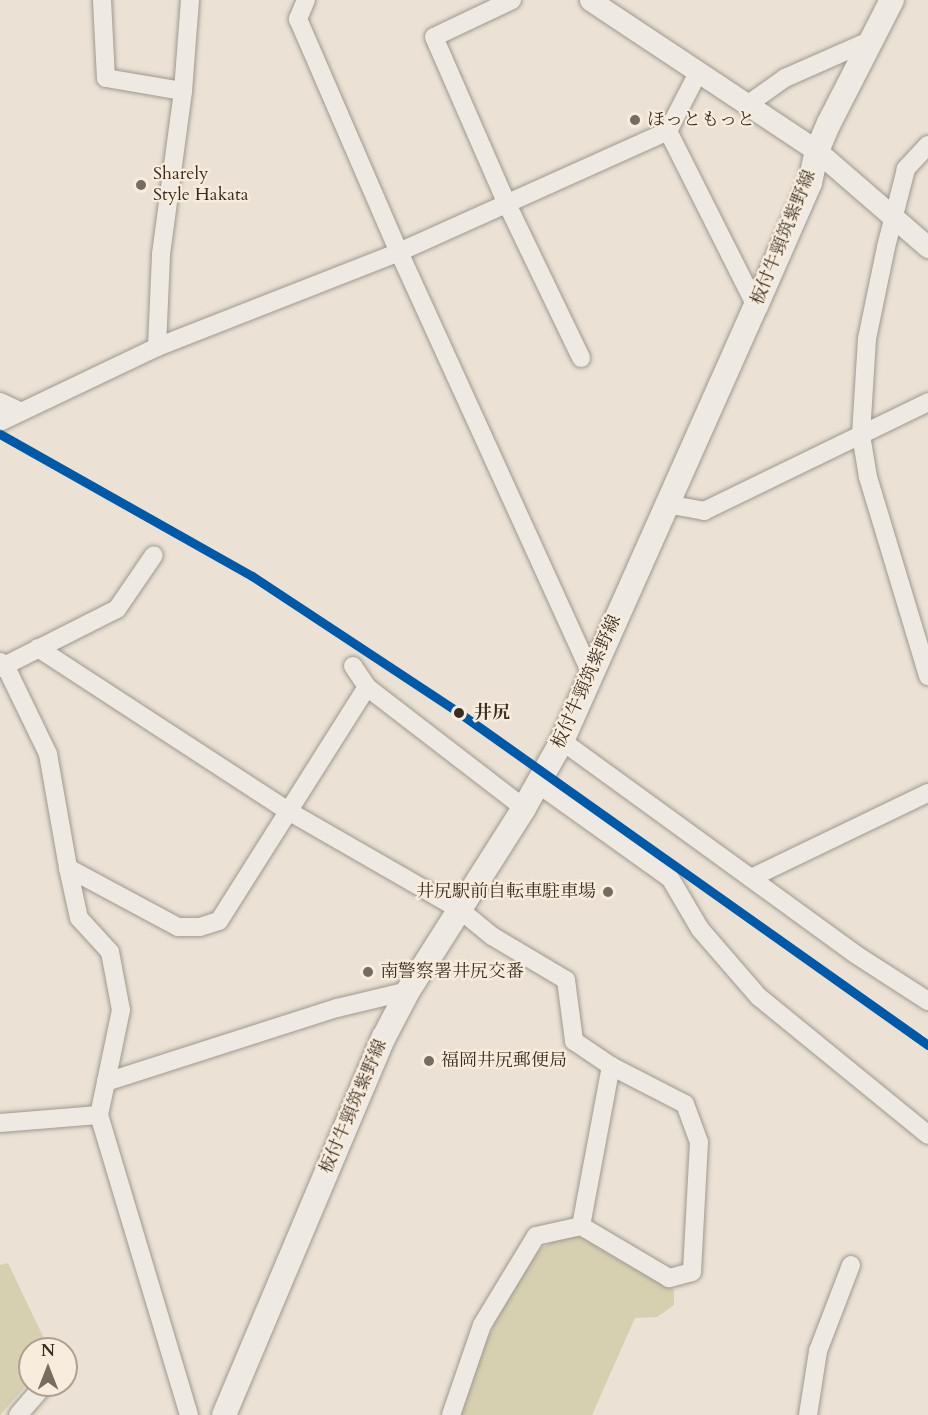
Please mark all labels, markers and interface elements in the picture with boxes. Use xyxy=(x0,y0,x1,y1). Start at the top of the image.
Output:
place label: ほっともっと xyxy=(647,109,755,131)
marker: ほっともっと xyxy=(628,113,642,127)
place label: Sharely Style Hakata xyxy=(153,164,249,207)
street label: 板付牛頸筑紫野線 xyxy=(747,167,821,309)
marker: Sharely Style Hakata xyxy=(134,178,148,192)
street label: 板付牛頸筑紫野線 xyxy=(548,612,626,752)
place label: 井尻 xyxy=(474,702,510,724)
marker: 井尻 xyxy=(449,703,469,723)
place label: 井尻駅前自転車駐車場 xyxy=(416,881,596,903)
marker: 井尻駅前自転車駐車場 xyxy=(601,885,615,899)
place label: 南警察署井尻交番 xyxy=(380,961,524,983)
marker: 南警察署井尻交番 xyxy=(361,965,375,979)
street label: 板付牛頸筑紫野線 xyxy=(316,1037,392,1177)
place label: 福岡井尻郵便局 xyxy=(441,1050,567,1072)
marker: 福岡井尻郵便局 xyxy=(422,1054,436,1068)
north arrow xyxy=(18,1337,78,1397)
text: N xyxy=(41,1340,55,1362)

